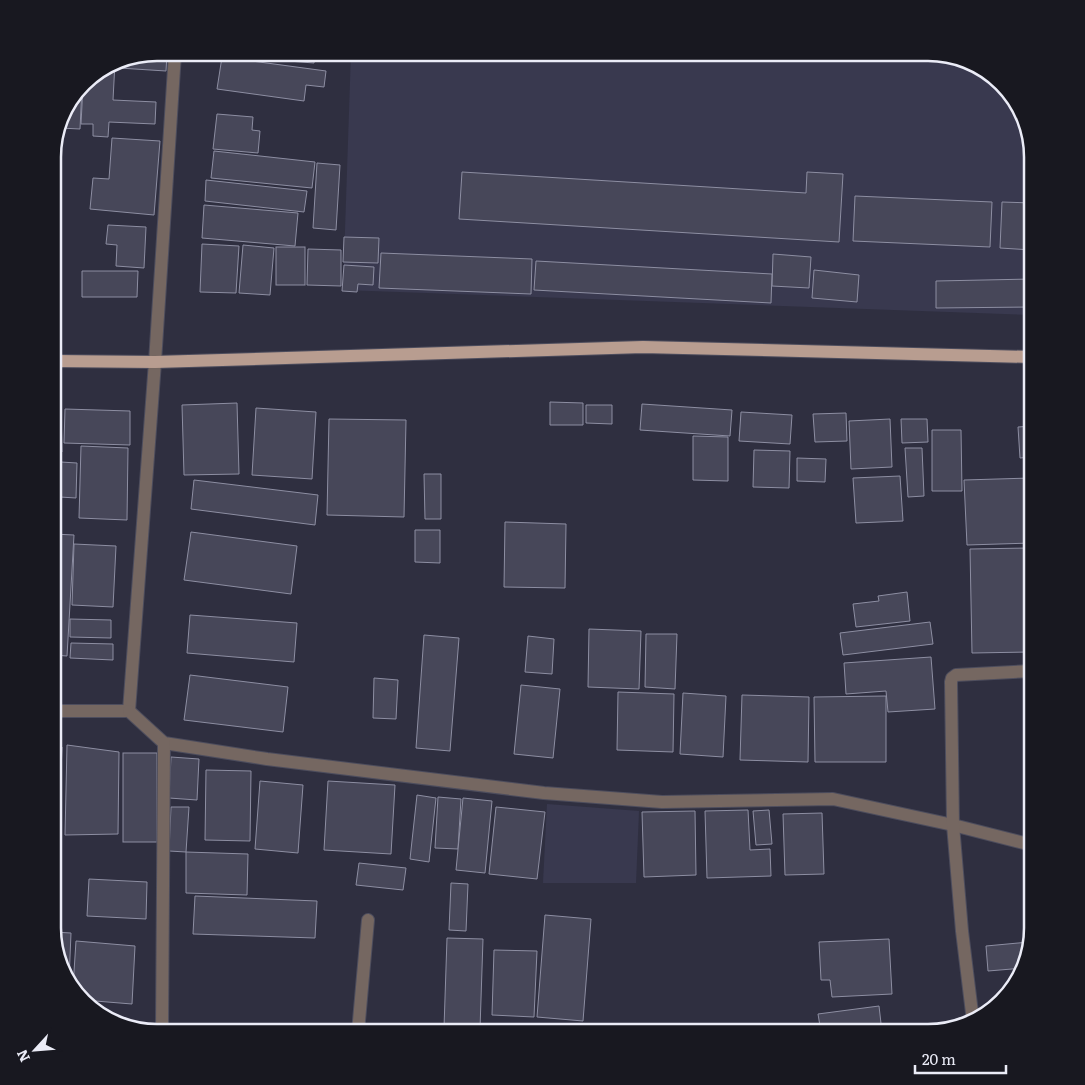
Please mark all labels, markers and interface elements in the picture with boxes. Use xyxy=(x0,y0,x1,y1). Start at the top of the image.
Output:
north arrow xyxy=(10,1025,60,1075)
scale bar xyxy=(915,1042,1006,1074)
text: N xyxy=(11,1046,34,1066)
text: 20 m xyxy=(922,1047,956,1070)

